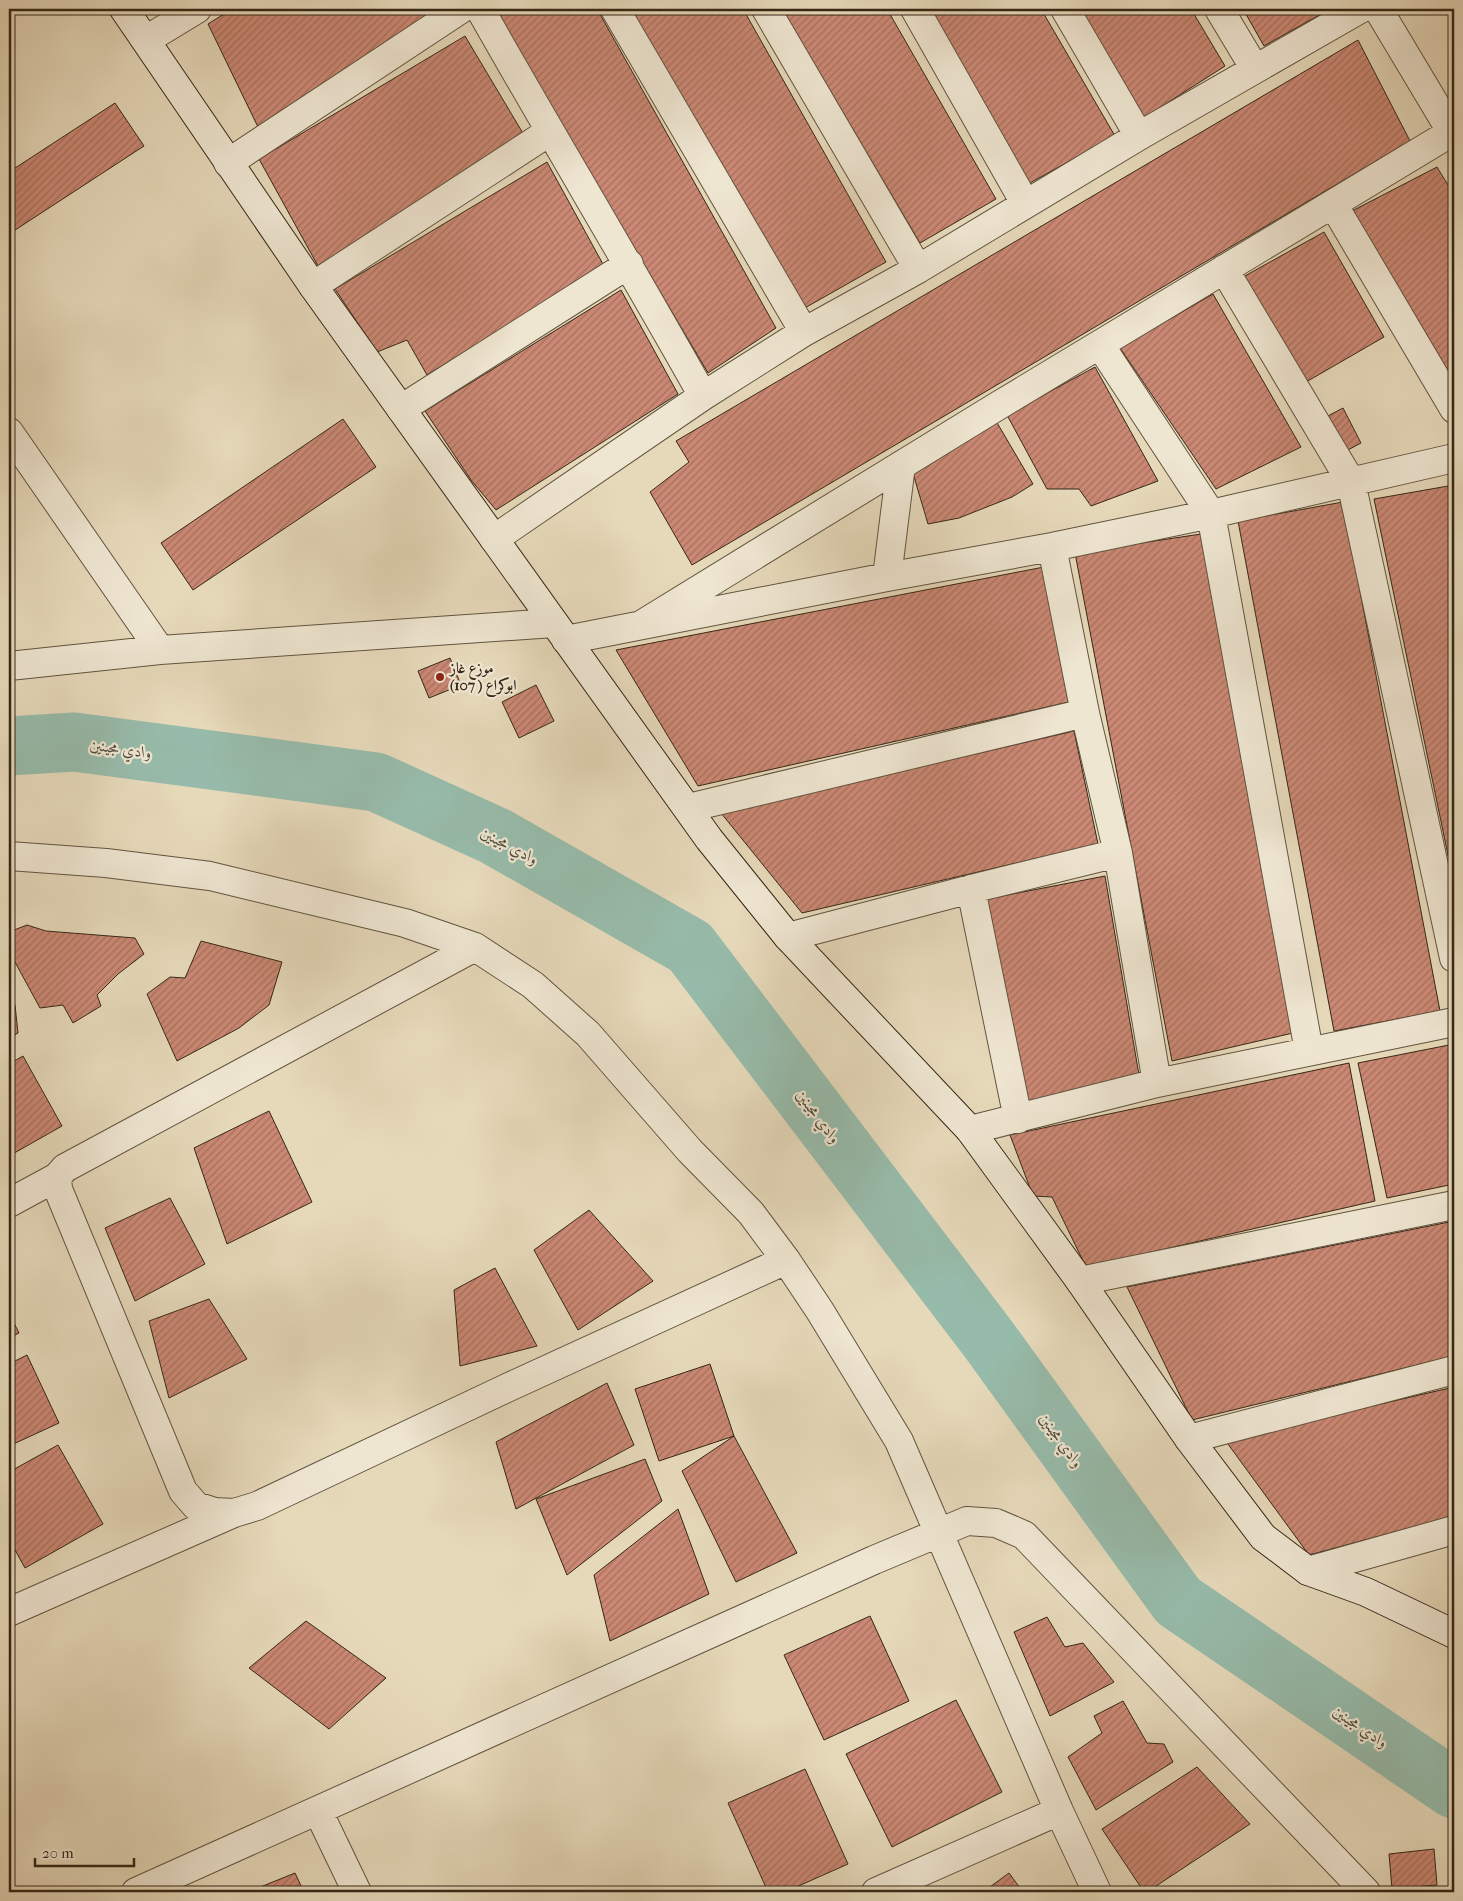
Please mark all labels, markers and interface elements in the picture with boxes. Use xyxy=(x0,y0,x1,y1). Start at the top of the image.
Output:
place label: موزع غاز ابوكراع ( 107) xyxy=(448,659,516,697)
marker: موزع غاز ابوكراع ( 107) xyxy=(434,671,446,683)
water label: وادي مجينين xyxy=(88,735,153,765)
water label: وادي مجينين xyxy=(476,822,542,871)
water label: وادي مجينين xyxy=(790,1086,845,1149)
water label: وادي مجينين xyxy=(1033,1409,1088,1473)
water label: وادي مجينين xyxy=(1328,1701,1392,1754)
scale bar xyxy=(35,1836,134,1868)
text: 20 m xyxy=(42,1844,74,1862)

